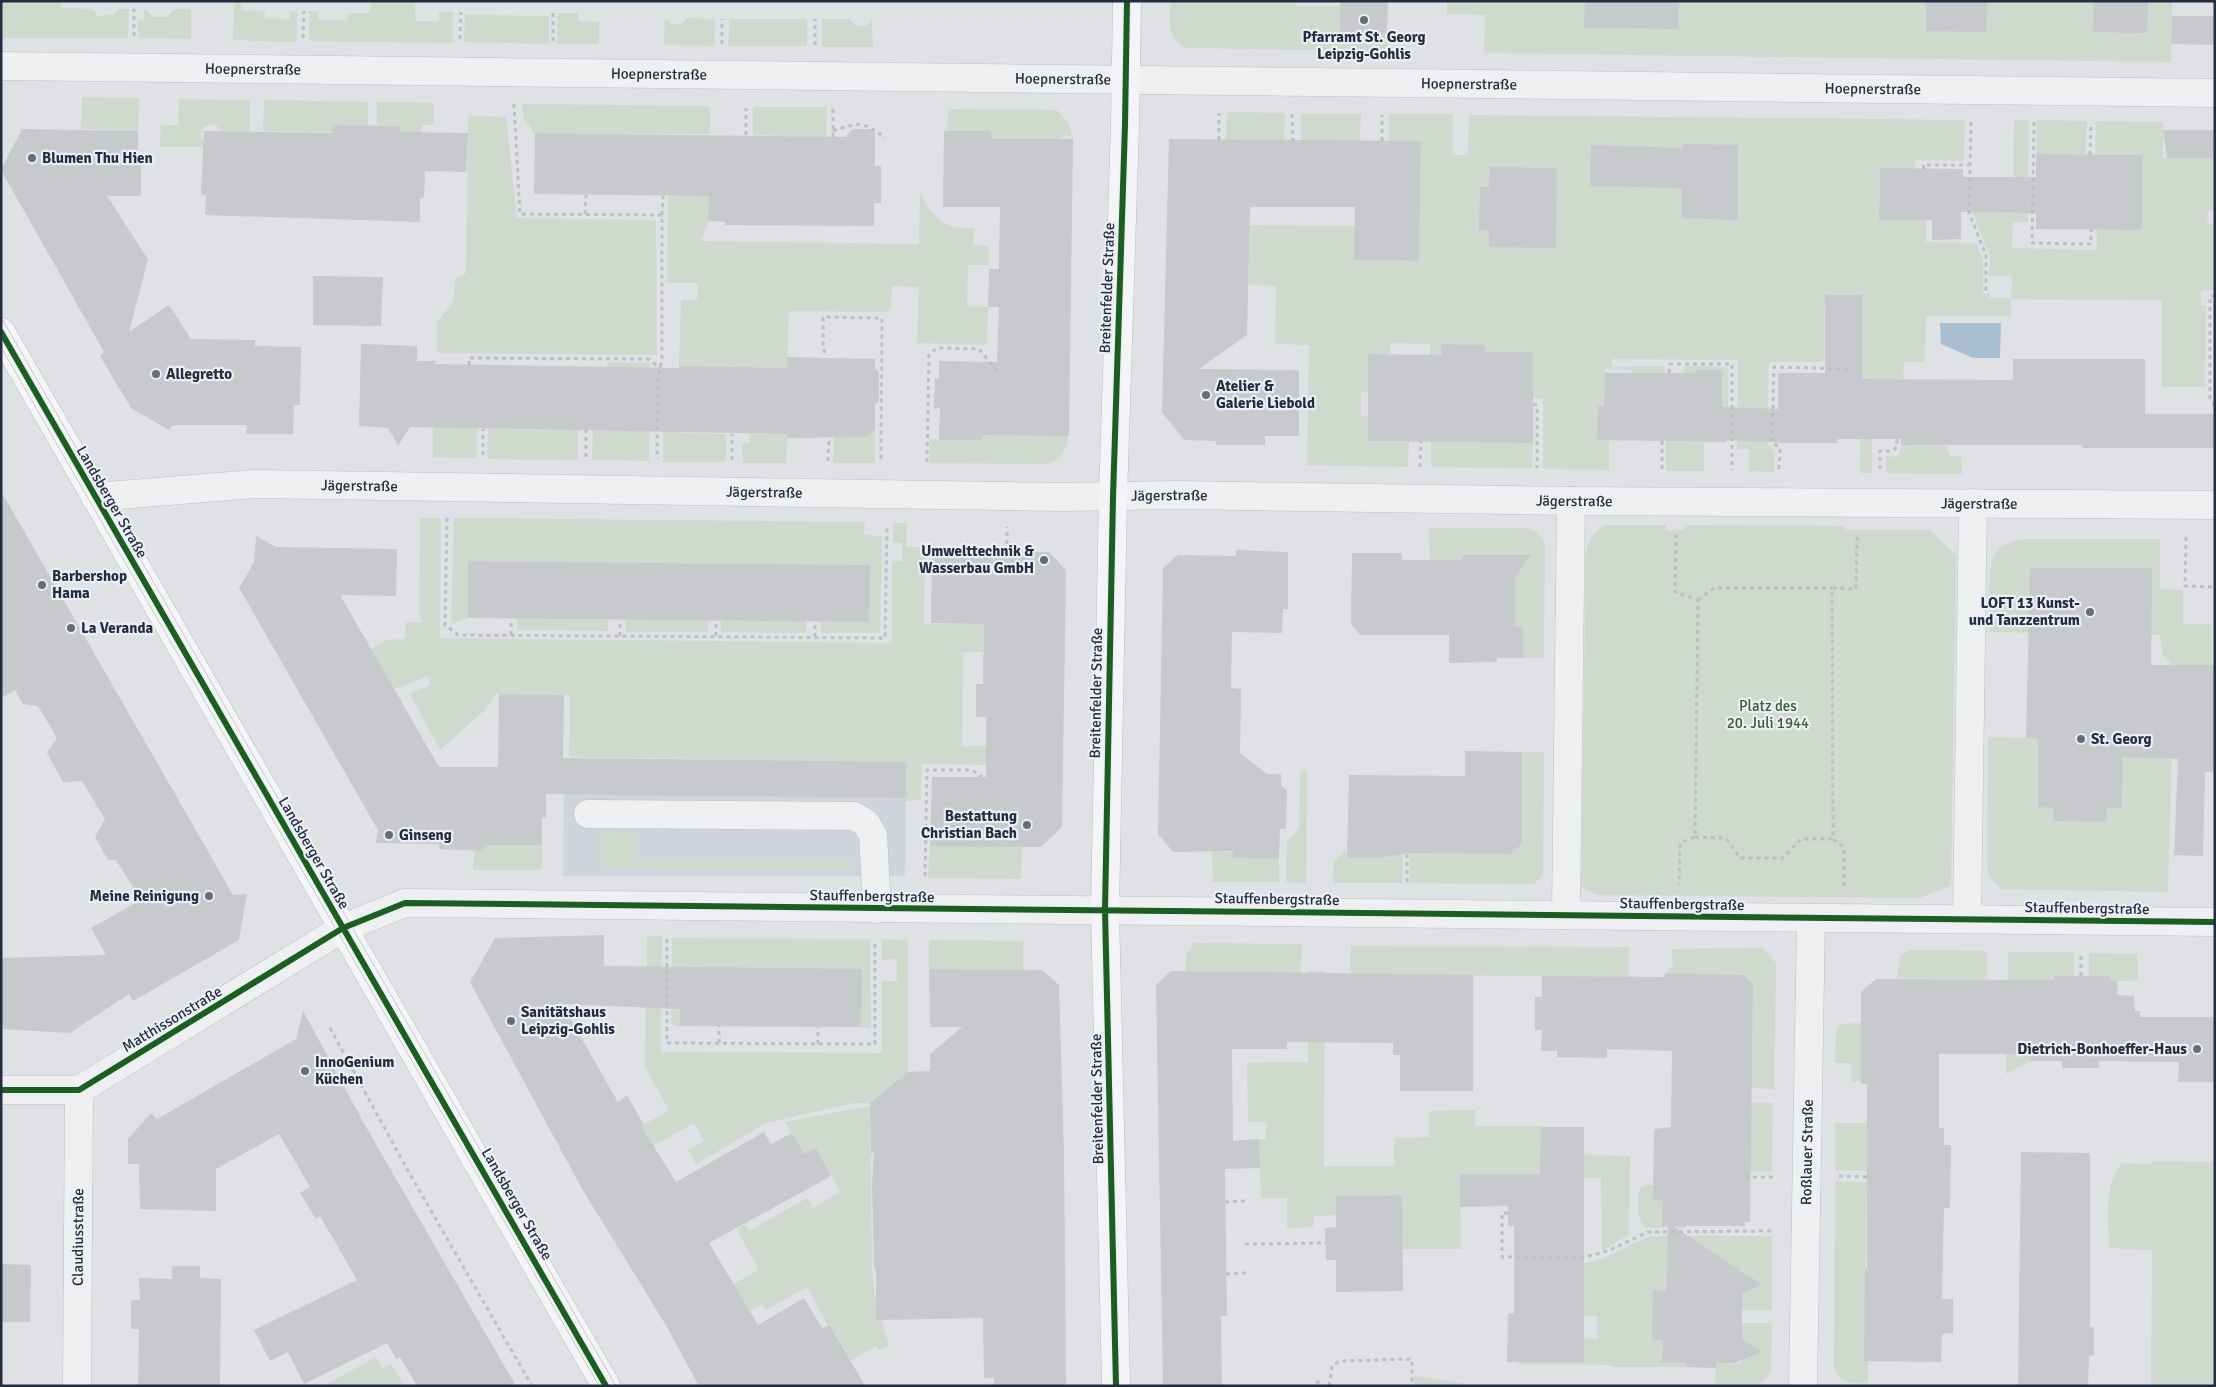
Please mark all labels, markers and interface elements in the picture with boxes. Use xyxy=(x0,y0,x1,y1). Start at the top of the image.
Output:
marker: Pfarramt St. Georg Leipzig-Gohlis xyxy=(1358,14,1370,26)
place label: Pfarramt St. Georg Leipzig-Gohlis xyxy=(1302,28,1426,63)
street label: Hoepnerstraße xyxy=(205,59,301,79)
street label: Hoepnerstraße xyxy=(611,64,707,84)
street label: Hoepnerstraße xyxy=(1015,69,1111,89)
street label: Hoepnerstraße xyxy=(1421,74,1517,93)
street label: Hoepnerstraße xyxy=(1825,79,1921,98)
place label: Blumen Thu Hien xyxy=(42,149,153,167)
marker: Blumen Thu Hien xyxy=(26,152,38,164)
street label: Breitenfelder Straße xyxy=(1096,222,1118,354)
place label: Allegretto xyxy=(166,365,232,383)
marker: Allegretto xyxy=(150,368,162,380)
place label: Atelier & Galerie Liebold xyxy=(1216,377,1315,412)
marker: Atelier & Galerie Liebold xyxy=(1200,389,1212,401)
street label: Landsberger Straße xyxy=(73,443,151,561)
street label: Jägerstraße xyxy=(321,476,398,495)
street label: Jägerstraße xyxy=(726,483,803,502)
street label: Jägerstraße xyxy=(1131,486,1208,505)
street label: Jägerstraße xyxy=(1536,491,1613,510)
street label: Jägerstraße xyxy=(1941,494,2018,513)
place label: Umwelttechnik & Wasserbau GmbH xyxy=(919,542,1034,577)
marker: Umwelttechnik & Wasserbau GmbH xyxy=(1038,554,1050,566)
place label: Barbershop Hama xyxy=(52,567,127,602)
marker: Barbershop Hama xyxy=(36,579,48,591)
place label: LOFT 13 Kunst- und Tanzzentrum xyxy=(1969,594,2080,629)
marker: LOFT 13 Kunst- und Tanzzentrum xyxy=(2084,606,2096,618)
place label: La Veranda xyxy=(81,619,153,637)
marker: La Veranda xyxy=(65,622,77,634)
street label: Breitenfelder Straße xyxy=(1086,627,1106,759)
park label: Platz des 20. Juli 1944 xyxy=(1727,697,1809,732)
place label: St. Georg xyxy=(2091,730,2152,748)
marker: St. Georg xyxy=(2075,733,2087,745)
street label: Landsberger Straße xyxy=(275,794,353,912)
place label: Bestattung Christian Bach xyxy=(921,807,1017,842)
marker: Bestattung Christian Bach xyxy=(1021,819,1033,831)
place label: Ginseng xyxy=(399,826,452,844)
marker: Ginseng xyxy=(383,829,395,841)
street label: Stauffenbergstraße xyxy=(809,886,935,906)
place label: Meine Reinigung xyxy=(90,887,199,905)
street label: Stauffenbergstraße xyxy=(1214,889,1340,909)
marker: Meine Reinigung xyxy=(203,890,215,902)
street label: Stauffenbergstraße xyxy=(1619,894,1745,914)
street label: Stauffenbergstraße xyxy=(2024,898,2150,918)
street label: Matthissonstraße xyxy=(119,982,225,1056)
place label: Sanitätshaus Leipzig-Gohlis xyxy=(521,1003,615,1038)
marker: Sanitätshaus Leipzig-Gohlis xyxy=(505,1015,517,1027)
street label: Breitenfelder Straße xyxy=(1087,1033,1107,1165)
place label: Dietrich-Bonhoeffer-Haus xyxy=(2017,1040,2187,1058)
marker: Dietrich-Bonhoeffer-Haus xyxy=(2191,1043,2203,1055)
place label: InnoGenium Küchen xyxy=(315,1053,394,1088)
marker: InnoGenium Küchen xyxy=(299,1065,311,1077)
street label: Roßlauer Straße xyxy=(1797,1099,1817,1205)
street label: Landsberger Straße xyxy=(478,1145,556,1263)
street label: Claudiusstraße xyxy=(69,1188,87,1286)

